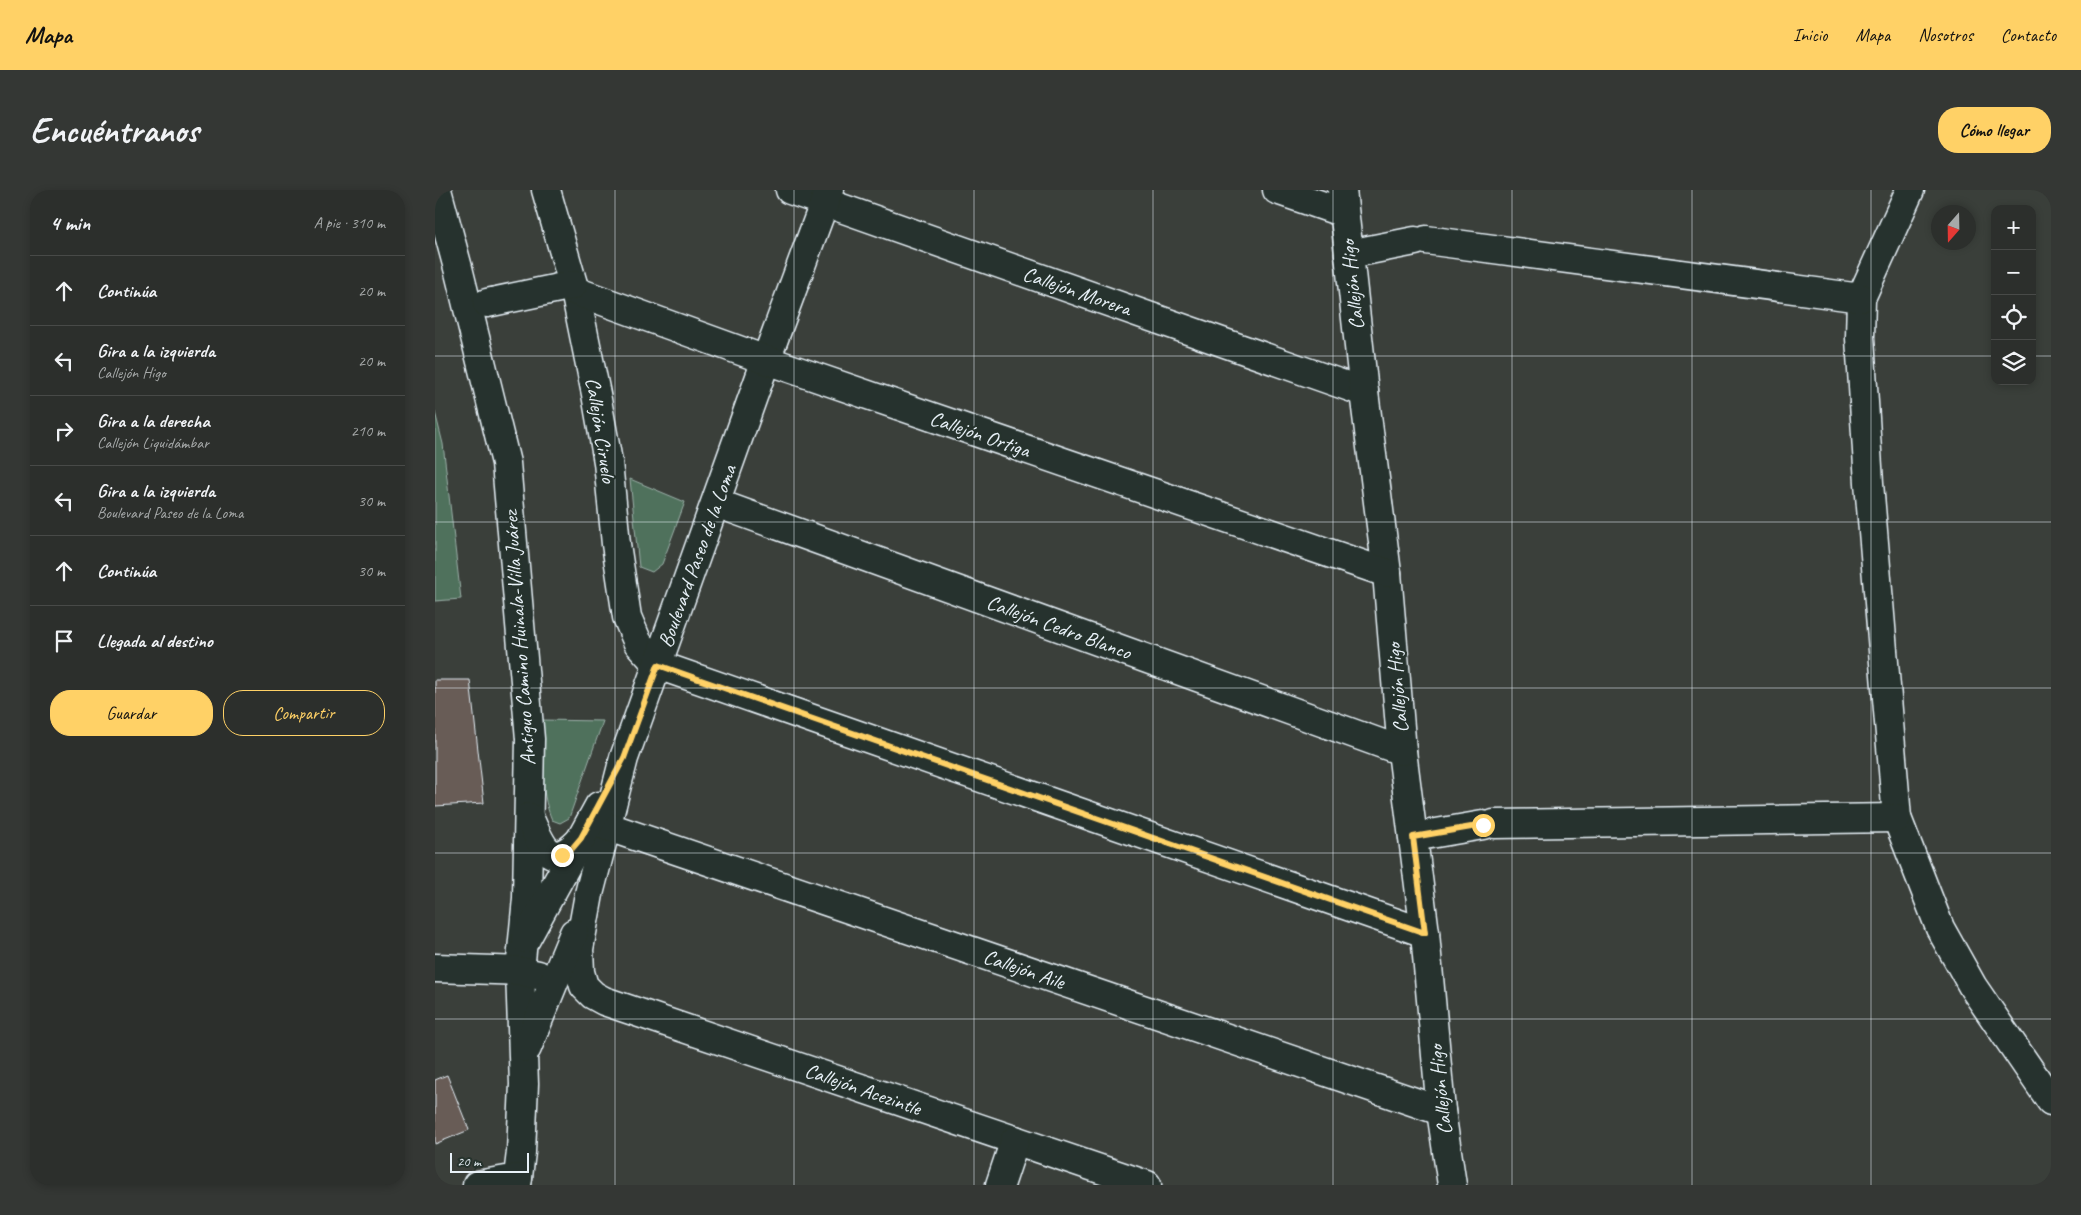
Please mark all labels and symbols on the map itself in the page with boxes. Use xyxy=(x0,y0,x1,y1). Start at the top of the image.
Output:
north arrow xyxy=(1931,205,1976,250)
street label: Callejón Higo xyxy=(1334,236,1370,331)
street label: Callejón Morera xyxy=(1020,260,1137,322)
street label: Callejón Ciruelo xyxy=(580,376,622,486)
street label: Callejón Ortiga xyxy=(927,405,1035,464)
street label: Boulevard Paseo de la Loma xyxy=(652,460,743,651)
street label: Antiguo Camino Huinala-Villa Juárez xyxy=(497,507,541,766)
street label: Callejón Cedro Blanco xyxy=(983,589,1136,666)
street label: Callejón Higo xyxy=(1380,639,1414,734)
route start xyxy=(1472,814,1495,837)
route end xyxy=(551,844,574,867)
street label: Callejón Aile xyxy=(980,943,1069,995)
street label: Callejón Higo xyxy=(1422,1041,1458,1136)
street label: Callejón Acezintle xyxy=(801,1057,926,1121)
scale bar xyxy=(450,1150,529,1173)

